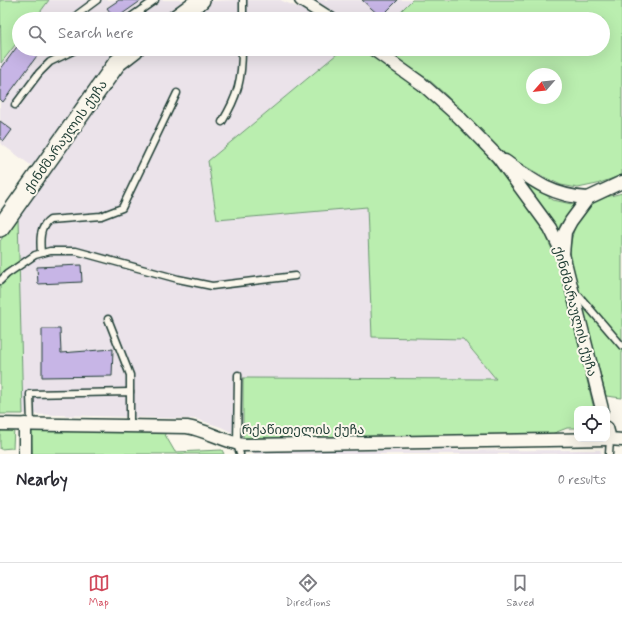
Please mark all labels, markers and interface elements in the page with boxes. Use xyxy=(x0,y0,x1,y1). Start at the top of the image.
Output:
search box xyxy=(12,12,610,56)
icon: search xyxy=(26,23,48,45)
text: Search here xyxy=(58,24,134,44)
north arrow xyxy=(526,68,562,104)
street label: ქინძმარაულის ქუჩა xyxy=(21,77,112,197)
street label: ქინძმარაულის ქუჩა xyxy=(549,244,600,378)
map controls xyxy=(574,406,610,442)
button: locate xyxy=(574,406,610,442)
street label: რქაწითელის ქუჩა xyxy=(242,422,364,439)
text: Nearby xyxy=(16,469,68,491)
text: 0 results xyxy=(558,472,606,489)
tab: Map xyxy=(88,572,110,610)
tab: Directions xyxy=(285,572,331,610)
tab: Saved xyxy=(506,572,534,610)

